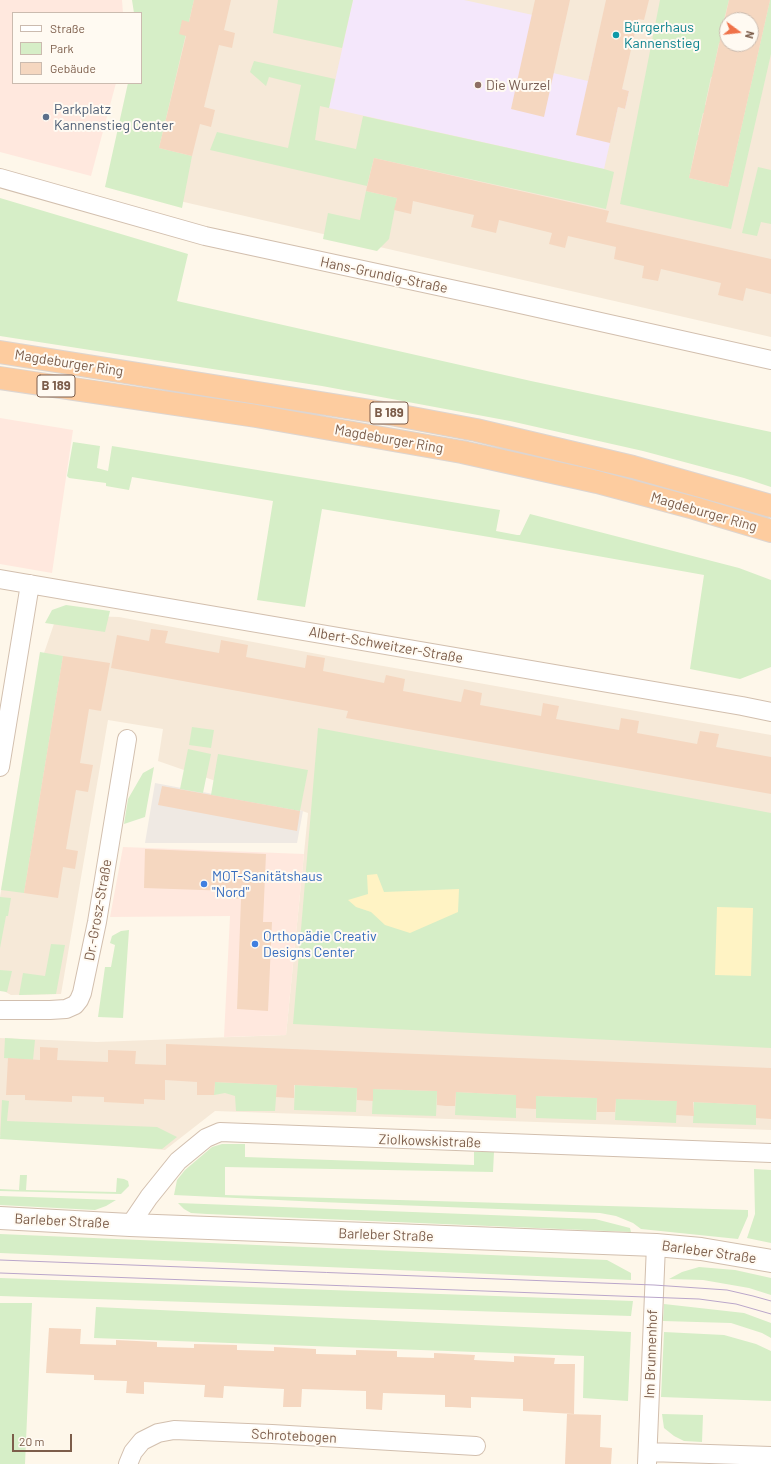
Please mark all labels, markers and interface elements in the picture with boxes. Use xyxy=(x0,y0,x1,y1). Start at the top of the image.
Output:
legend xyxy=(12,12,142,84)
north arrow xyxy=(719,12,759,52)
place label: Bürgerhaus Kannenstieg xyxy=(624,19,700,52)
text: Straße xyxy=(50,21,85,35)
marker: Bürgerhaus Kannenstieg xyxy=(611,30,621,40)
text: N xyxy=(743,30,757,40)
text: Park xyxy=(50,41,74,55)
text: Gebäude xyxy=(50,61,96,75)
place label: Die Wurzel xyxy=(486,77,550,93)
marker: Die Wurzel xyxy=(473,80,483,90)
place label: Parkplatz Kannenstieg Center xyxy=(54,101,174,134)
marker: Parkplatz Kannenstieg Center xyxy=(41,112,51,122)
street label: Hans-Grundig-Straße xyxy=(319,253,449,297)
street label: Magdeburger Ring xyxy=(13,346,125,380)
road number: B 189 xyxy=(37,375,75,397)
road number: B 189 xyxy=(370,402,408,424)
street label: Magdeburger Ring xyxy=(333,421,445,457)
street label: Magdeburger Ring xyxy=(649,489,759,535)
street label: Albert-Schweitzer-Straße xyxy=(308,623,464,667)
street label: Dr.-Grosz-Straße xyxy=(81,858,115,962)
place label: MOT-Sanitätshaus "Nord" xyxy=(212,868,323,900)
marker: MOT-Sanitätshaus "Nord" xyxy=(199,879,209,889)
place label: Orthopädie Creativ Designs Center xyxy=(263,928,377,960)
marker: Orthopädie Creativ Designs Center xyxy=(250,939,260,949)
street label: Ziolkowskistraße xyxy=(378,1131,482,1151)
street label: Barleber Straße xyxy=(14,1210,110,1232)
street label: Barleber Straße xyxy=(338,1225,434,1245)
street label: Barleber Straße xyxy=(661,1237,757,1267)
street label: Im Brunnenhof xyxy=(641,1309,661,1399)
street label: Schrotebogen xyxy=(251,1425,337,1447)
scale bar xyxy=(14,1426,74,1452)
text: 20 m xyxy=(19,1434,45,1448)

